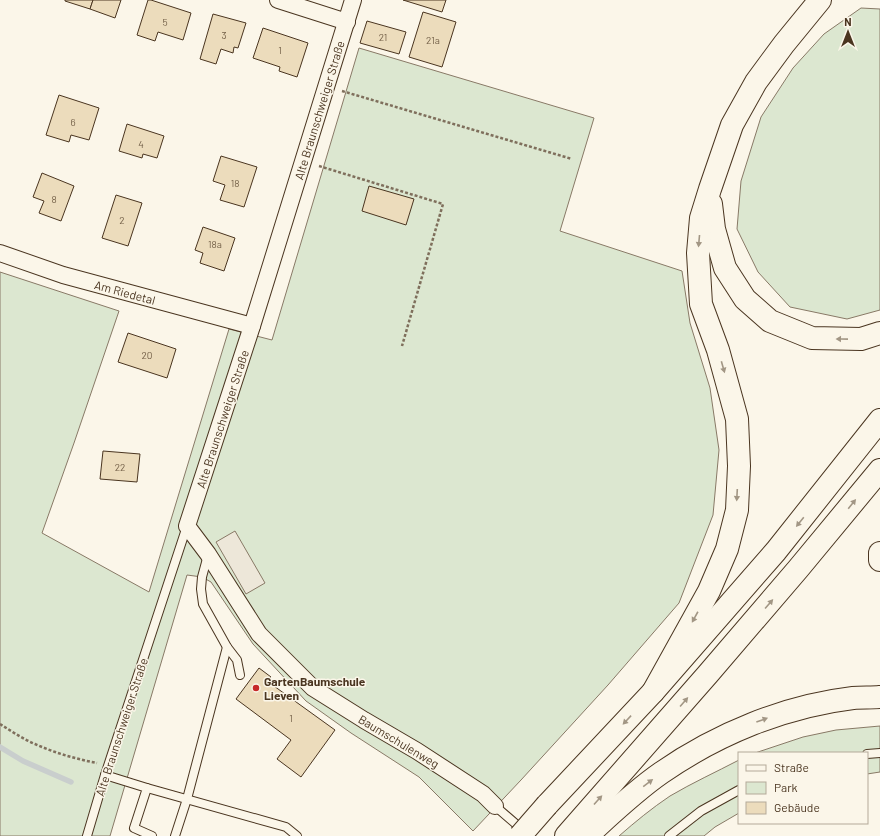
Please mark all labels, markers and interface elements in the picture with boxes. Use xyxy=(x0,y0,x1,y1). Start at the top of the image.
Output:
north arrow xyxy=(828,12,868,52)
text: N xyxy=(844,15,852,28)
house number: 5 xyxy=(162,16,168,28)
house number: 3 xyxy=(221,29,227,41)
house number: 21 xyxy=(379,31,387,43)
house number: 21a xyxy=(426,34,440,46)
street label: Alte Braunschweiger Straße xyxy=(291,39,347,181)
house number: 1 xyxy=(278,44,282,56)
house number: 6 xyxy=(70,116,76,128)
house number: 4 xyxy=(138,138,144,150)
house number: 18 xyxy=(231,177,239,189)
house number: 8 xyxy=(51,193,57,205)
house number: 2 xyxy=(119,214,125,226)
one-way arrow xyxy=(696,235,702,247)
house number: 18a xyxy=(208,238,222,250)
street label: Am Riedetal xyxy=(93,277,157,307)
one-way arrow xyxy=(835,336,848,342)
street label: Alte Braunschweiger Straße xyxy=(193,348,251,490)
house number: 20 xyxy=(141,349,153,361)
one-way arrow xyxy=(720,361,726,373)
house number: 22 xyxy=(115,461,125,473)
one-way arrow xyxy=(734,489,741,501)
one-way arrow xyxy=(847,499,856,509)
one-way arrow xyxy=(795,517,804,528)
one-way arrow xyxy=(764,598,773,609)
one-way arrow xyxy=(692,611,699,622)
street label: Alte Braunschweiger Straße xyxy=(92,656,150,798)
place label: GartenBaumschule Lieven xyxy=(264,674,366,702)
marker: GartenBaumschule Lieven xyxy=(251,683,261,693)
one-way arrow xyxy=(679,697,688,707)
street label: Baumschulenweg xyxy=(356,711,442,771)
house number: 1 xyxy=(289,712,293,724)
one-way arrow xyxy=(622,715,631,725)
one-way arrow xyxy=(756,717,768,723)
legend xyxy=(738,752,868,824)
text: Straße xyxy=(774,760,809,774)
one-way arrow xyxy=(643,779,654,787)
text: Park xyxy=(774,780,798,794)
one-way arrow xyxy=(593,794,602,805)
text: Gebäude xyxy=(774,800,820,814)

